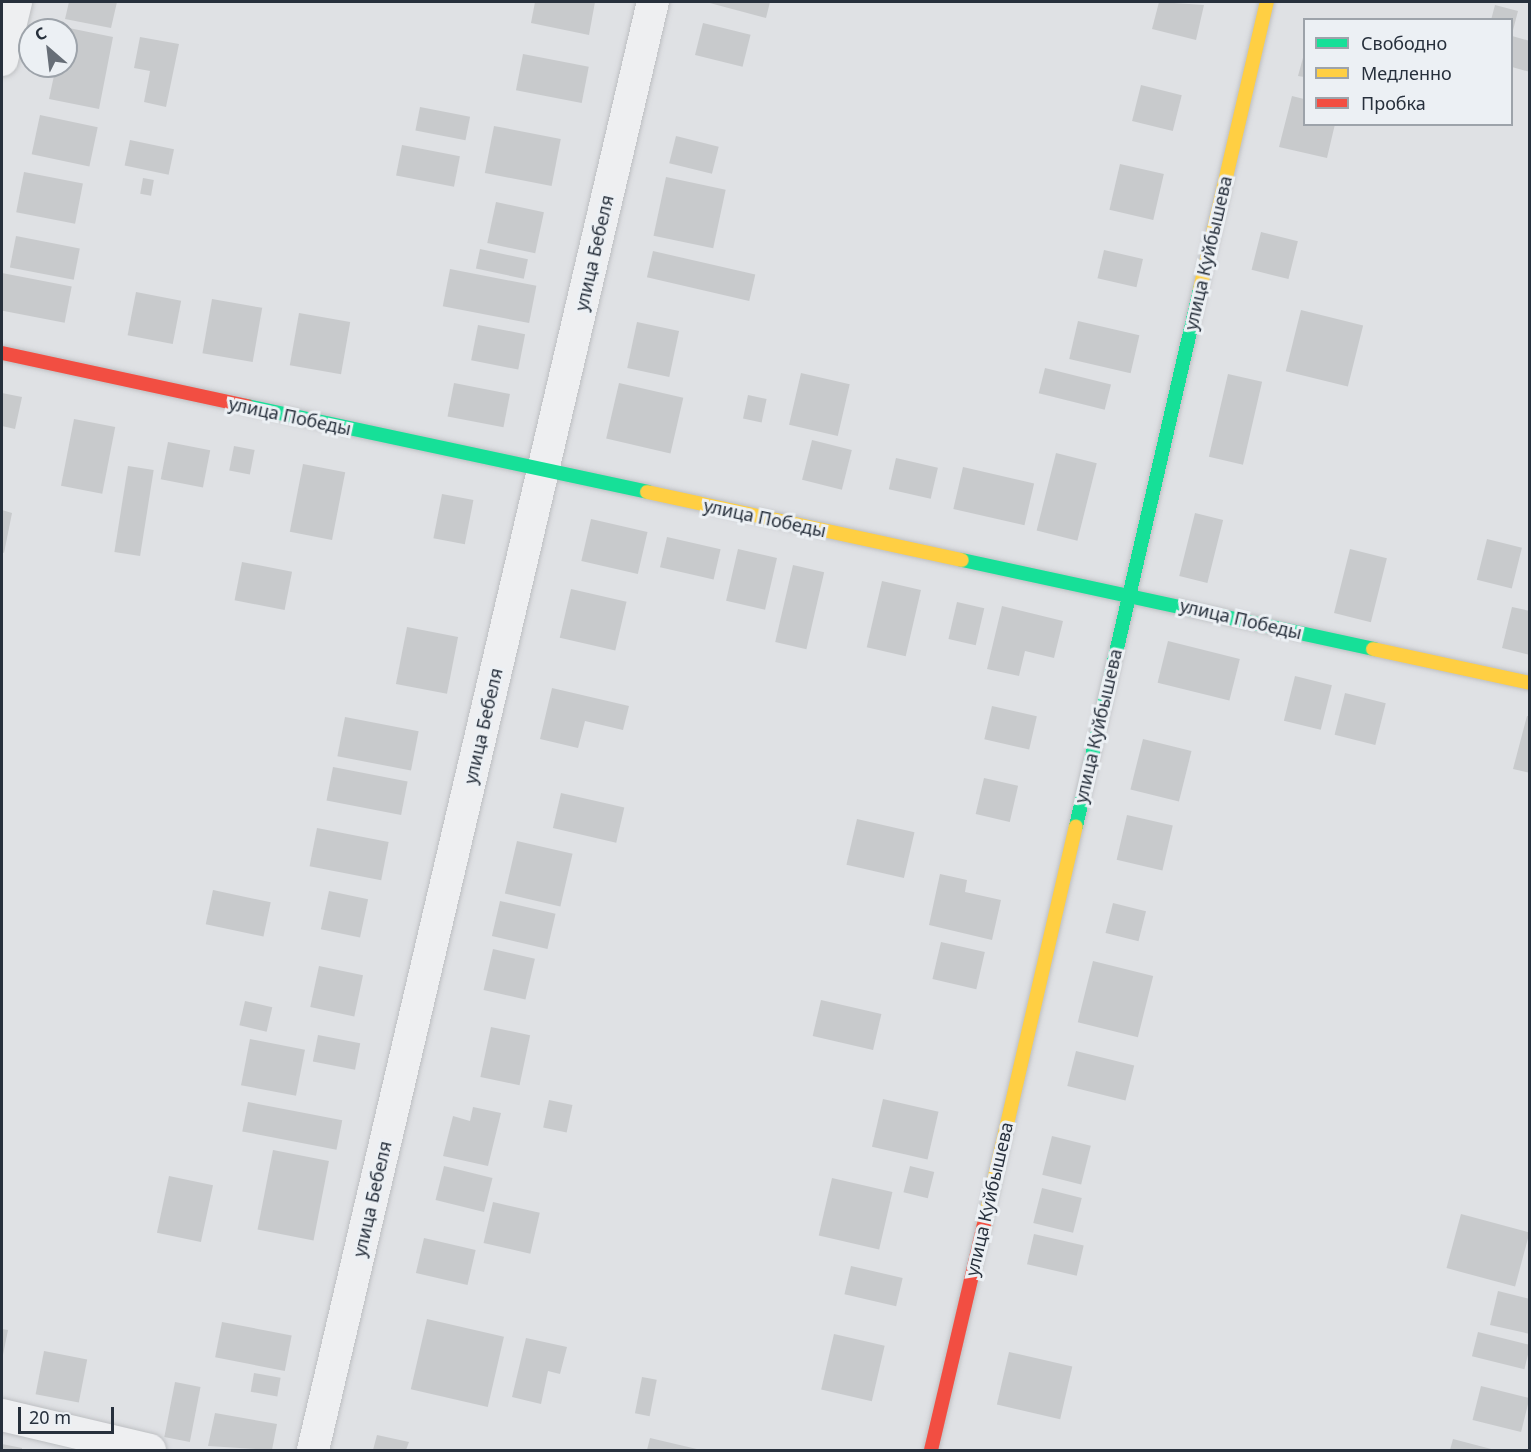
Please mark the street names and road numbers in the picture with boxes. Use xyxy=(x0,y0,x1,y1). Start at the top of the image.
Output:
street label: улица Куйбышева xyxy=(1180,174,1236,332)
street label: улица Бебеля xyxy=(570,193,618,313)
street label: улица Победы xyxy=(227,392,353,440)
street label: улица Победы xyxy=(702,494,828,542)
street label: улица Победы xyxy=(1178,594,1304,644)
street label: улица Куйбышева xyxy=(1070,647,1126,805)
street label: улица Бебеля xyxy=(459,666,507,786)
street label: улица Куйбышева xyxy=(961,1120,1017,1278)
street label: улица Бебеля xyxy=(348,1139,396,1259)

